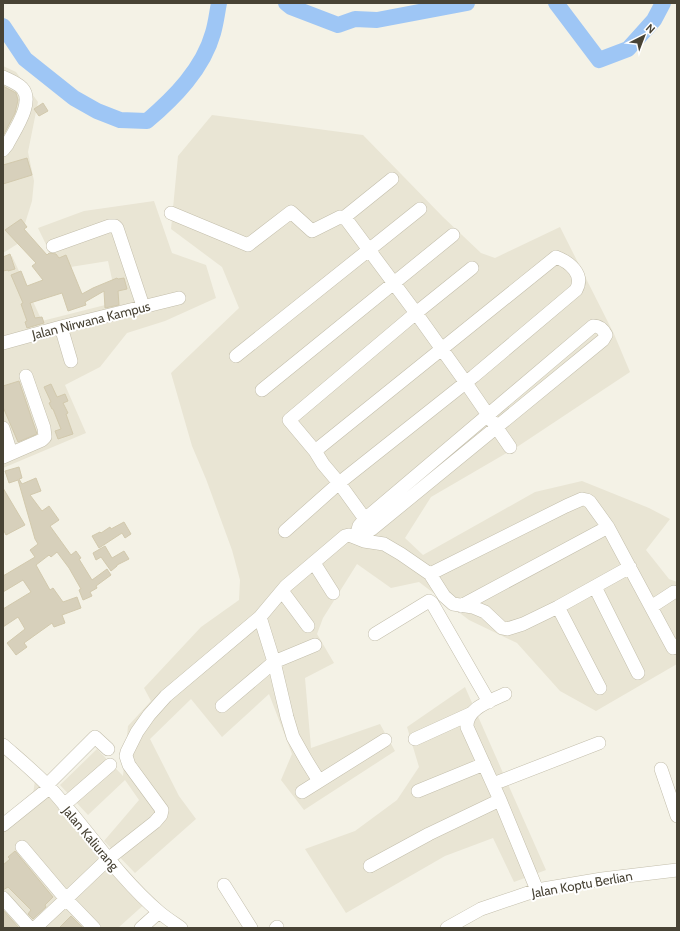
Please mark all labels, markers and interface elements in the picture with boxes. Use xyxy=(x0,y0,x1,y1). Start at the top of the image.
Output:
north arrow xyxy=(624,16,664,56)
text: N xyxy=(643,21,658,36)
street label: Jalan Nirwana Kampus xyxy=(29,297,152,343)
street label: Jalan Kaliurang xyxy=(59,802,123,874)
street label: Jalan Koptu Berlian xyxy=(529,867,634,901)

